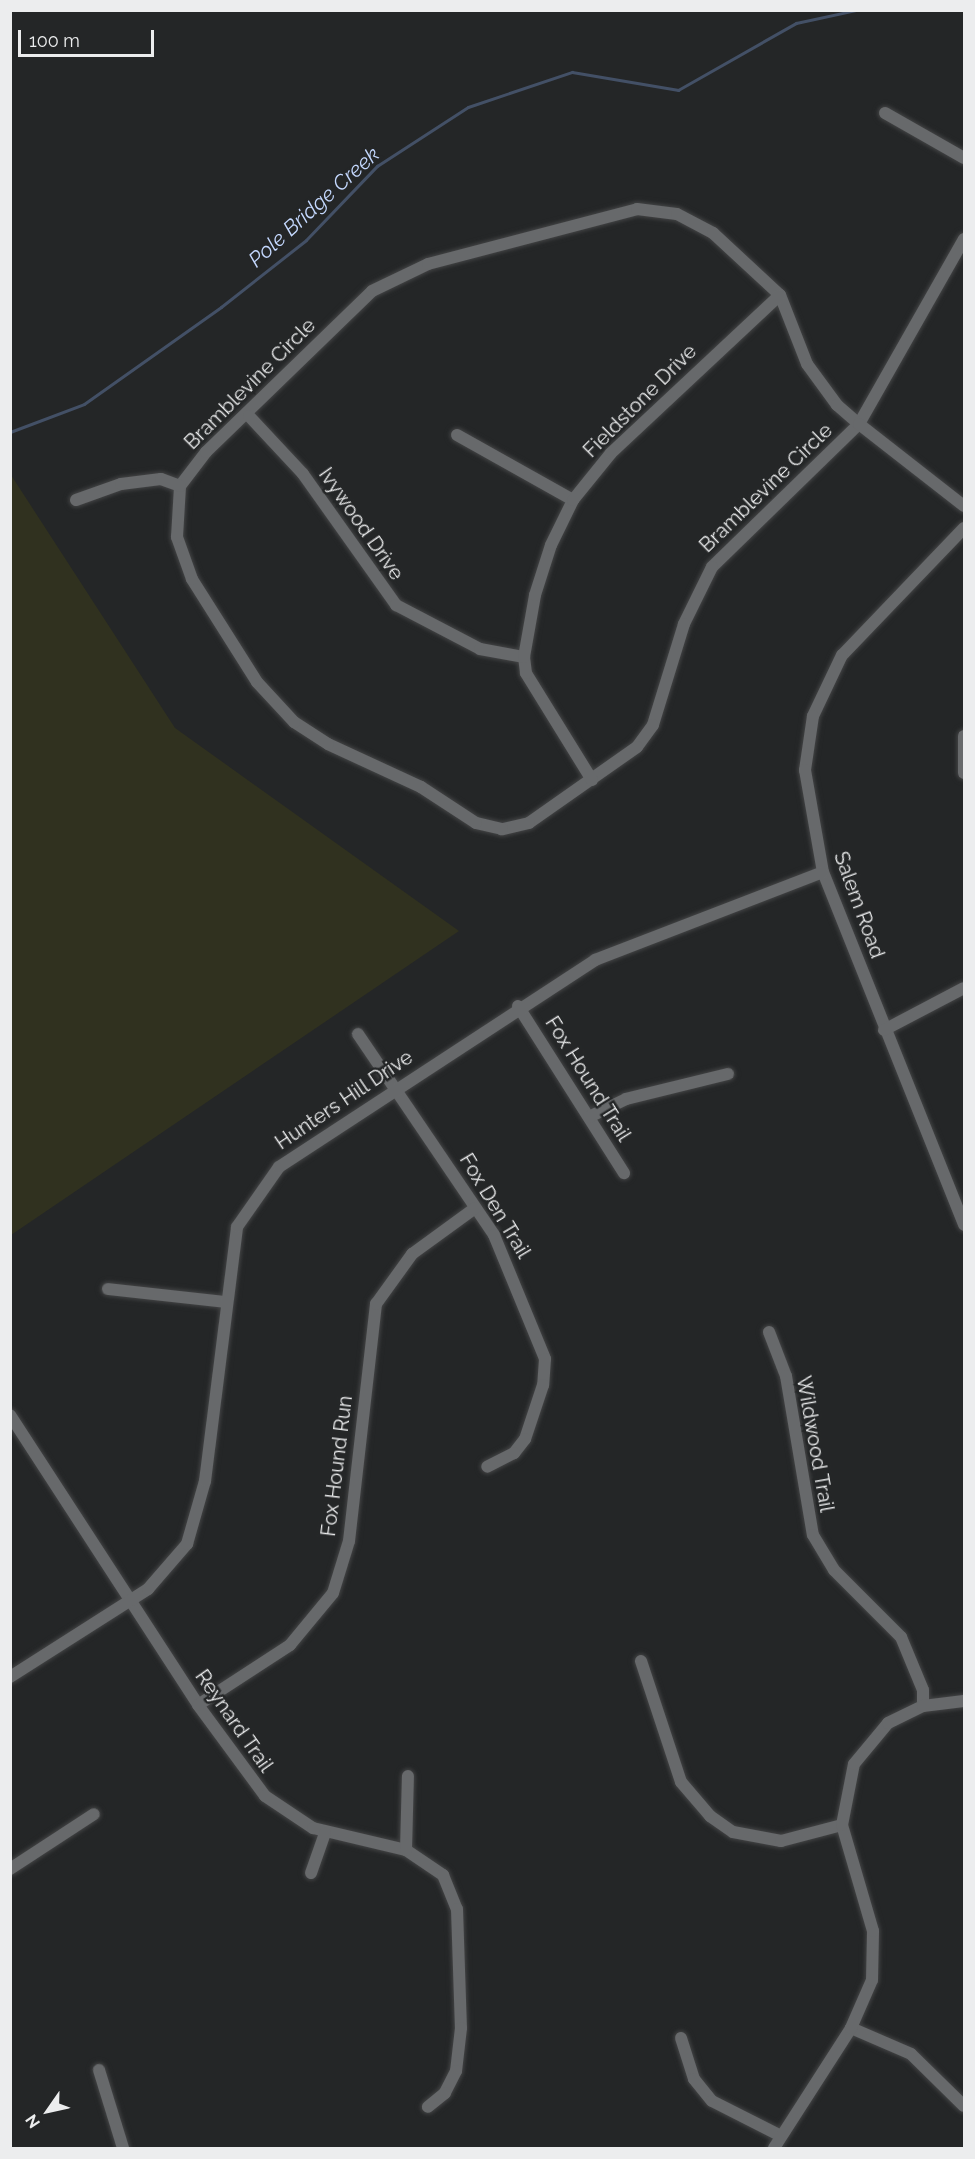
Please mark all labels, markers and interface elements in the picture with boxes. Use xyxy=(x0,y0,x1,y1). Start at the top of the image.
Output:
scale bar xyxy=(21,18,158,56)
text: 100 m xyxy=(29,30,80,51)
water label: Pole Bridge Creek xyxy=(243,142,385,272)
street label: Bramblevine Circle xyxy=(180,314,320,454)
street label: Fieldstone Drive xyxy=(578,339,702,463)
street label: Bramblevine Circle xyxy=(695,418,837,558)
street label: Ivywood Drive xyxy=(313,463,409,585)
street label: Salem Road xyxy=(829,848,889,962)
street label: Fox Hound Trail xyxy=(540,1012,636,1146)
street label: Hunters Hill Drive xyxy=(271,1045,417,1155)
street label: Fox Den Trail xyxy=(454,1149,536,1263)
street label: Wildwood Trail xyxy=(791,1374,839,1514)
street label: Fox Hound Run xyxy=(316,1394,358,1538)
street label: Reynard Trail xyxy=(190,1665,278,1777)
north arrow xyxy=(18,2081,78,2141)
text: N xyxy=(21,2111,44,2132)

